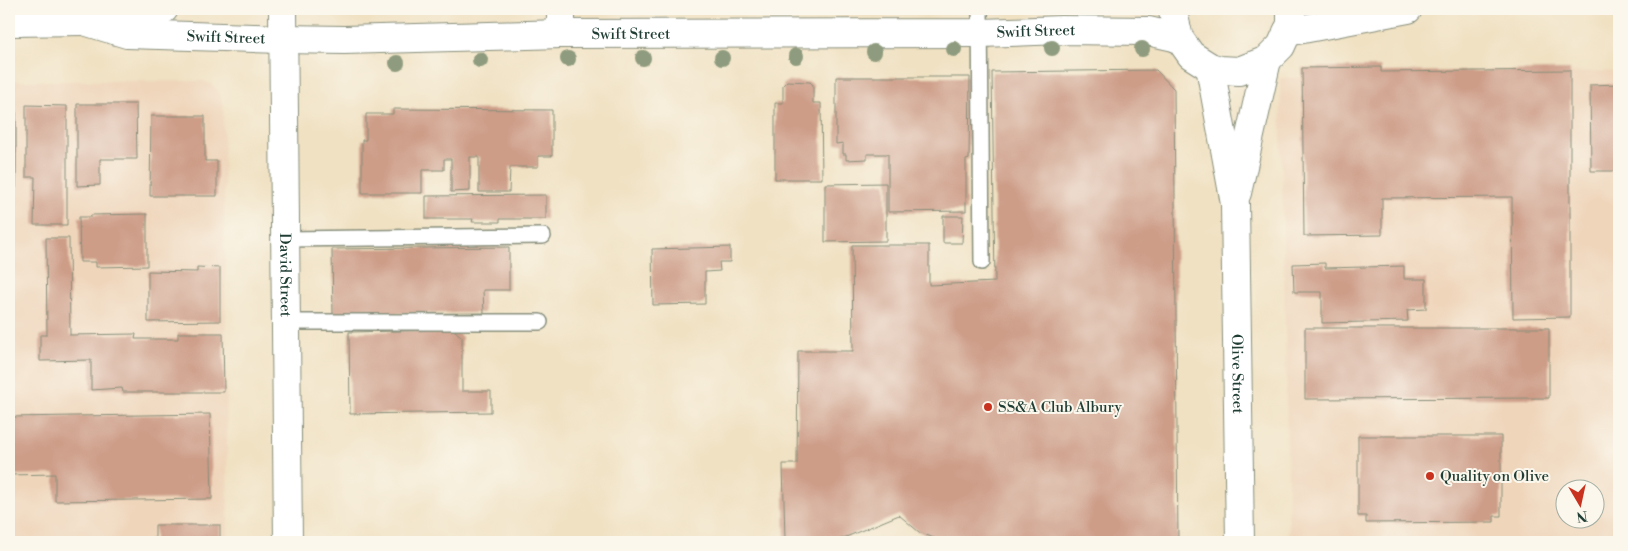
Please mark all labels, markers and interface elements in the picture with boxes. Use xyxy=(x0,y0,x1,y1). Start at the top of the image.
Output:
street label: Swift Street xyxy=(996,20,1076,42)
street label: Swift Street xyxy=(591,24,671,43)
street label: Swift Street xyxy=(186,26,266,48)
street label: David Street xyxy=(276,233,295,318)
street label: Olive Street xyxy=(1227,334,1248,414)
place label: SS&A Club Albury xyxy=(998,398,1123,417)
marker: SS&A Club Albury xyxy=(982,401,994,413)
place label: Quality on Olive xyxy=(1440,467,1549,486)
marker: Quality on Olive xyxy=(1424,470,1436,482)
north arrow xyxy=(1556,478,1606,528)
text: N xyxy=(1575,506,1589,526)

